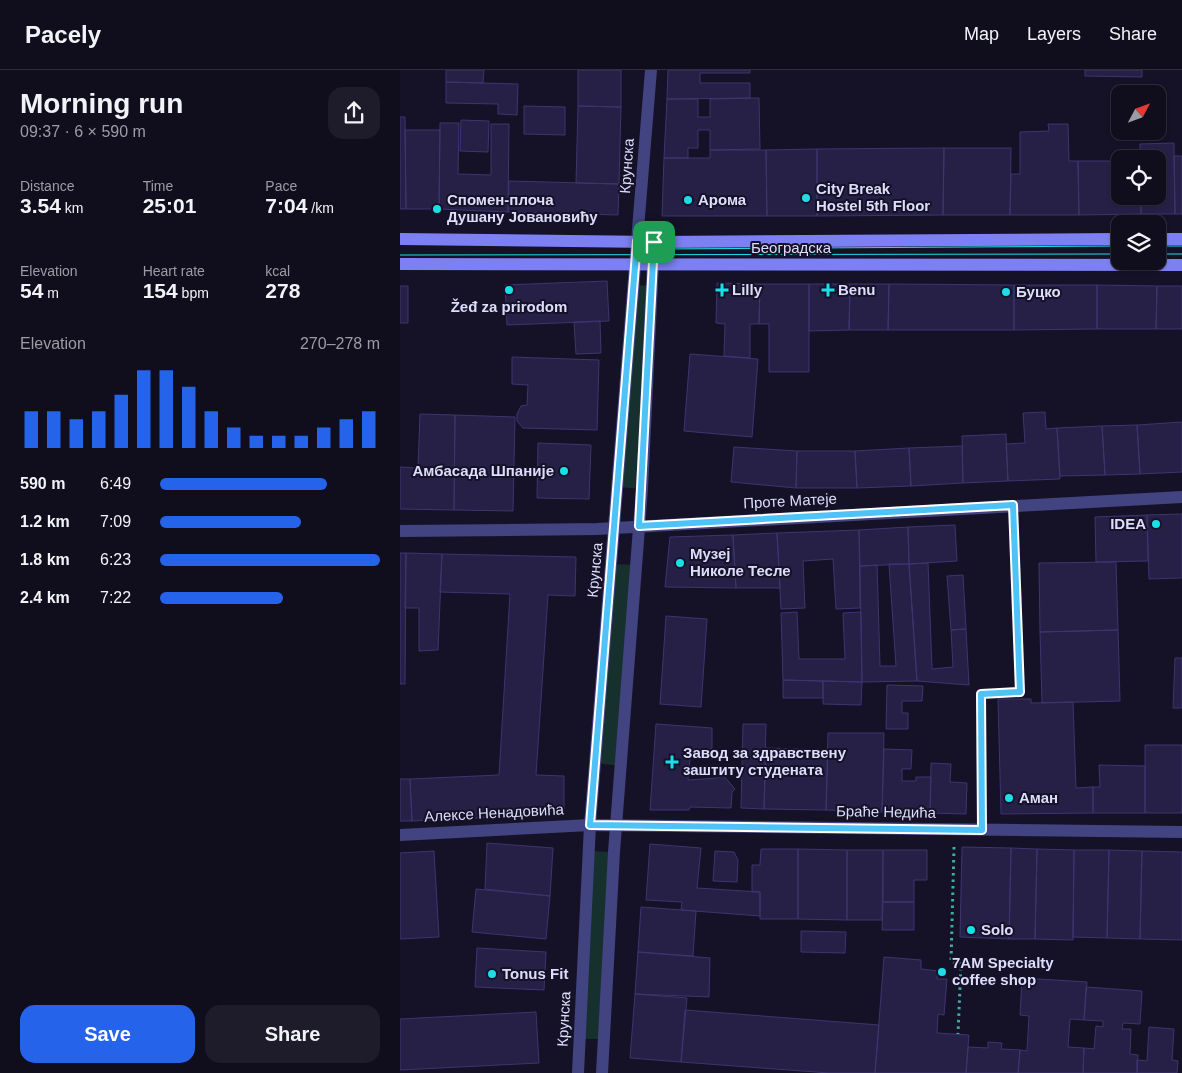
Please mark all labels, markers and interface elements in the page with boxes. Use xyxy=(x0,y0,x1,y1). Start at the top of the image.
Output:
text: Pacely xyxy=(25,21,101,48)
text: Map xyxy=(964,24,999,44)
text: Layers xyxy=(1027,24,1081,44)
text: Share xyxy=(1109,24,1157,44)
north arrow xyxy=(1111,85,1166,140)
map controls xyxy=(1111,85,1166,270)
button: share xyxy=(328,87,380,139)
text: Morning run xyxy=(20,88,183,119)
text: 09:37 · 6 × 590 m xyxy=(20,123,146,140)
street label: Крунска xyxy=(616,137,637,194)
button: locate xyxy=(1111,150,1166,205)
text: Distance xyxy=(20,178,74,194)
text: Time xyxy=(143,178,173,194)
text: Pace xyxy=(265,178,297,194)
place label: City Break Hostel 5th Floor xyxy=(816,180,930,214)
place label: Спомен-плоча Душану Јовановићу xyxy=(447,191,598,225)
place label: Арома xyxy=(698,191,747,208)
marker: City Break Hostel 5th Floor xyxy=(800,192,812,204)
text: 3.54 xyxy=(20,194,61,217)
text: 25:01 xyxy=(143,194,196,217)
text: 7:04 xyxy=(265,194,307,217)
marker: Арома xyxy=(682,194,694,206)
text: km xyxy=(61,200,83,216)
text: /km xyxy=(307,200,334,216)
marker: Спомен-плоча Душану Јовановићу xyxy=(431,203,443,215)
button: layers xyxy=(1111,215,1166,270)
pin xyxy=(633,221,675,263)
icon: arrive xyxy=(640,228,668,256)
street label: Београдска xyxy=(751,239,832,256)
text: Elevation xyxy=(20,263,78,279)
text: Heart rate xyxy=(143,263,205,279)
text: kcal xyxy=(265,263,290,279)
text: 54 xyxy=(20,279,43,302)
text: 154 xyxy=(143,279,178,302)
text: 278 xyxy=(265,279,300,302)
place label: Lilly xyxy=(732,281,763,298)
place label: Benu xyxy=(838,281,876,298)
place label: Буцко xyxy=(1016,283,1061,300)
marker: Žeđ za prirodom xyxy=(503,284,515,296)
marker: Lilly xyxy=(716,284,728,296)
marker: Benu xyxy=(822,284,834,296)
text: m xyxy=(43,285,59,301)
text: bpm xyxy=(178,285,209,301)
marker: Буцко xyxy=(1000,286,1012,298)
place label: Žeđ za prirodom xyxy=(451,298,567,315)
text: Elevation xyxy=(20,335,86,352)
text: 270–278 m xyxy=(300,335,380,352)
place label: Амбасада Шпаније xyxy=(412,462,554,479)
marker: Амбасада Шпаније xyxy=(558,465,570,477)
text: 590 m xyxy=(20,475,65,492)
text: 6:49 xyxy=(100,475,131,492)
street label: Проте Матеје xyxy=(743,490,837,511)
text: 1.2 km xyxy=(20,513,70,530)
text: 7:09 xyxy=(100,513,131,530)
place label: IDEA xyxy=(1110,515,1146,532)
marker: IDEA xyxy=(1150,518,1162,530)
street label: Крунска xyxy=(584,541,605,598)
place label: Музеј Николе Тесле xyxy=(690,545,791,579)
text: 1.8 km xyxy=(20,551,70,568)
text: 6:23 xyxy=(100,551,131,568)
marker: Музеј Николе Тесле xyxy=(674,557,686,569)
text: 2.4 km xyxy=(20,589,70,606)
text: 7:22 xyxy=(100,589,131,606)
place label: Завод за здравствену заштиту студената xyxy=(683,744,847,778)
marker: Завод за здравствену заштиту студената xyxy=(665,755,679,769)
place label: Аман xyxy=(1019,789,1058,806)
marker: Аман xyxy=(1003,792,1015,804)
street label: Алексе Ненадовића xyxy=(424,800,565,825)
street label: Браће Недића xyxy=(836,802,937,821)
place label: Solo xyxy=(981,921,1014,938)
marker: Solo xyxy=(965,924,977,936)
place label: 7AM Specialty coffee shop xyxy=(952,954,1054,988)
place label: Tonus Fit xyxy=(502,965,568,982)
marker: 7AM Specialty coffee shop xyxy=(936,966,948,978)
marker: Tonus Fit xyxy=(486,968,498,980)
street label: Крунска xyxy=(554,990,573,1047)
button: Save xyxy=(20,1005,195,1063)
button: Share xyxy=(205,1005,380,1063)

